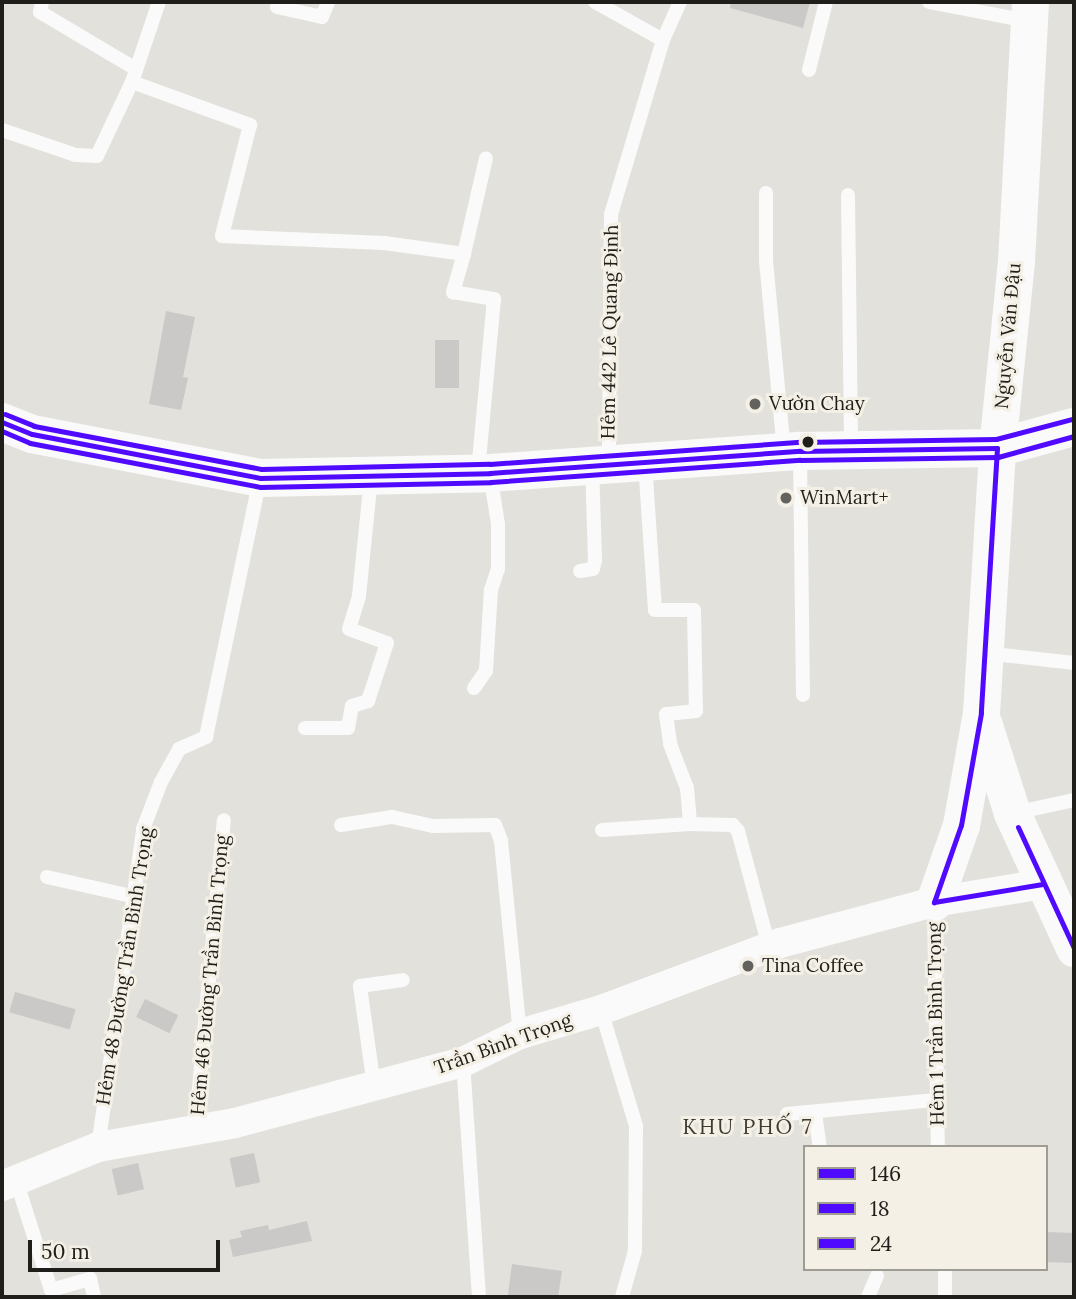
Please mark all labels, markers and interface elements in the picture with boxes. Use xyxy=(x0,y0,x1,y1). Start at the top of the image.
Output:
street label: Hẻm 442 Lê Quang Định xyxy=(597,224,623,440)
street label: Nguyễn Văn Đậu xyxy=(990,262,1026,410)
place label: Vườn Chay xyxy=(769,393,865,415)
marker: Vườn Chay xyxy=(747,396,763,412)
unlabelled marker xyxy=(801,435,815,449)
place label: WinMart+ xyxy=(800,487,888,509)
marker: WinMart+ xyxy=(778,490,794,506)
street label: Hẻm 48 Đường Trần Bình Trọng xyxy=(92,825,158,1107)
street label: Hẻm 46 Đường Trần Bình Trọng xyxy=(186,834,234,1116)
street label: Hẻm 1 Trần Bình Trọng xyxy=(923,922,949,1126)
place label: Tina Coffee xyxy=(762,955,864,977)
marker: Tina Coffee xyxy=(740,958,756,974)
street label: Trần Bình Trọng xyxy=(431,1009,575,1079)
district label: KHU PHỐ 7 xyxy=(684,1114,812,1140)
legend xyxy=(803,1145,1048,1271)
text: 146 xyxy=(870,1160,901,1187)
text: 18 xyxy=(870,1195,889,1222)
scale bar xyxy=(32,1226,224,1270)
text: 24 xyxy=(870,1230,892,1257)
text: 50 m xyxy=(41,1238,90,1265)

